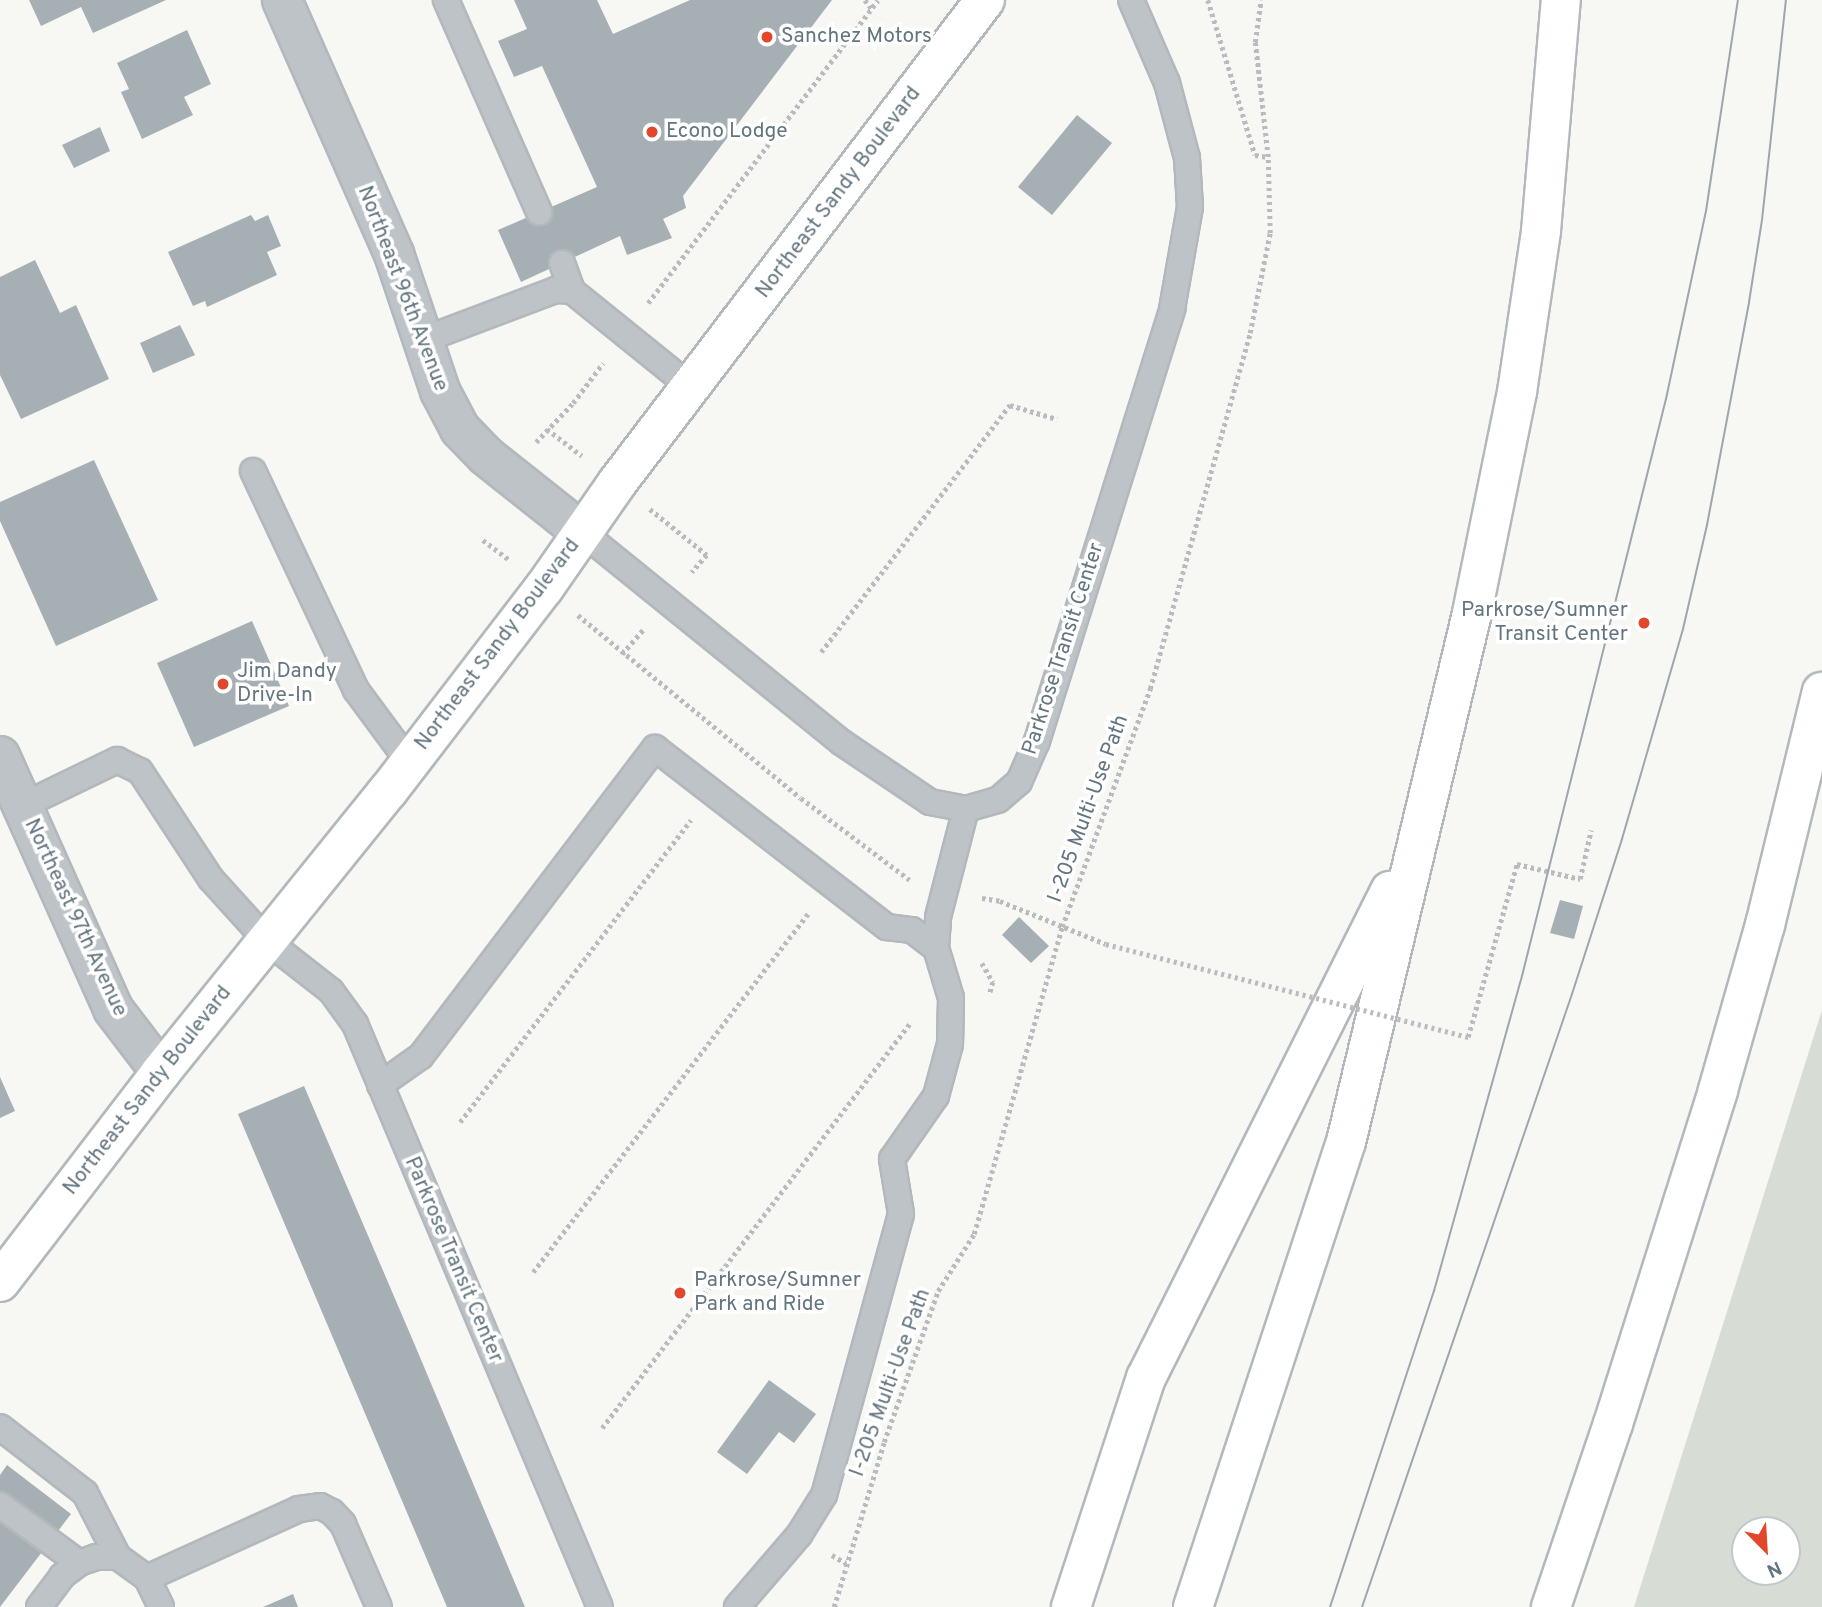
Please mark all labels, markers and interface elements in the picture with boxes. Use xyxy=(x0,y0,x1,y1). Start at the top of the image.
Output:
place label: Sanchez Motors xyxy=(781,24,932,50)
marker: Sanchez Motors xyxy=(759,29,775,45)
street label: Northeast Sandy Boulevard xyxy=(751,82,927,304)
place label: Econo Lodge xyxy=(666,119,788,145)
marker: Econo Lodge xyxy=(644,124,660,140)
street label: Northeast 96th Avenue xyxy=(351,182,453,396)
street label: Northeast Sandy Boulevard xyxy=(410,534,586,756)
street label: Parkrose Transit Center xyxy=(1018,540,1110,758)
place label: Parkrose/Sumner Transit Center xyxy=(1461,598,1628,648)
marker: Parkrose/Sumner Transit Center xyxy=(1634,613,1654,633)
place label: Jim Dandy Drive-In xyxy=(237,659,337,709)
marker: Jim Dandy Drive-In xyxy=(215,676,231,692)
street label: I-205 Multi-Use Path xyxy=(1043,712,1135,906)
street label: Northeast 97th Avenue xyxy=(18,815,132,1021)
street label: Northeast Sandy Boulevard xyxy=(59,981,237,1201)
street label: Parkrose Transit Center xyxy=(398,1153,508,1367)
place label: Parkrose/Sumner Park and Ride xyxy=(694,1268,861,1318)
marker: Parkrose/Sumner Park and Ride xyxy=(672,1285,688,1301)
street label: I-205 Multi-Use Path xyxy=(845,1286,937,1480)
north arrow xyxy=(1731,1516,1801,1586)
text: N xyxy=(1763,1555,1785,1582)

